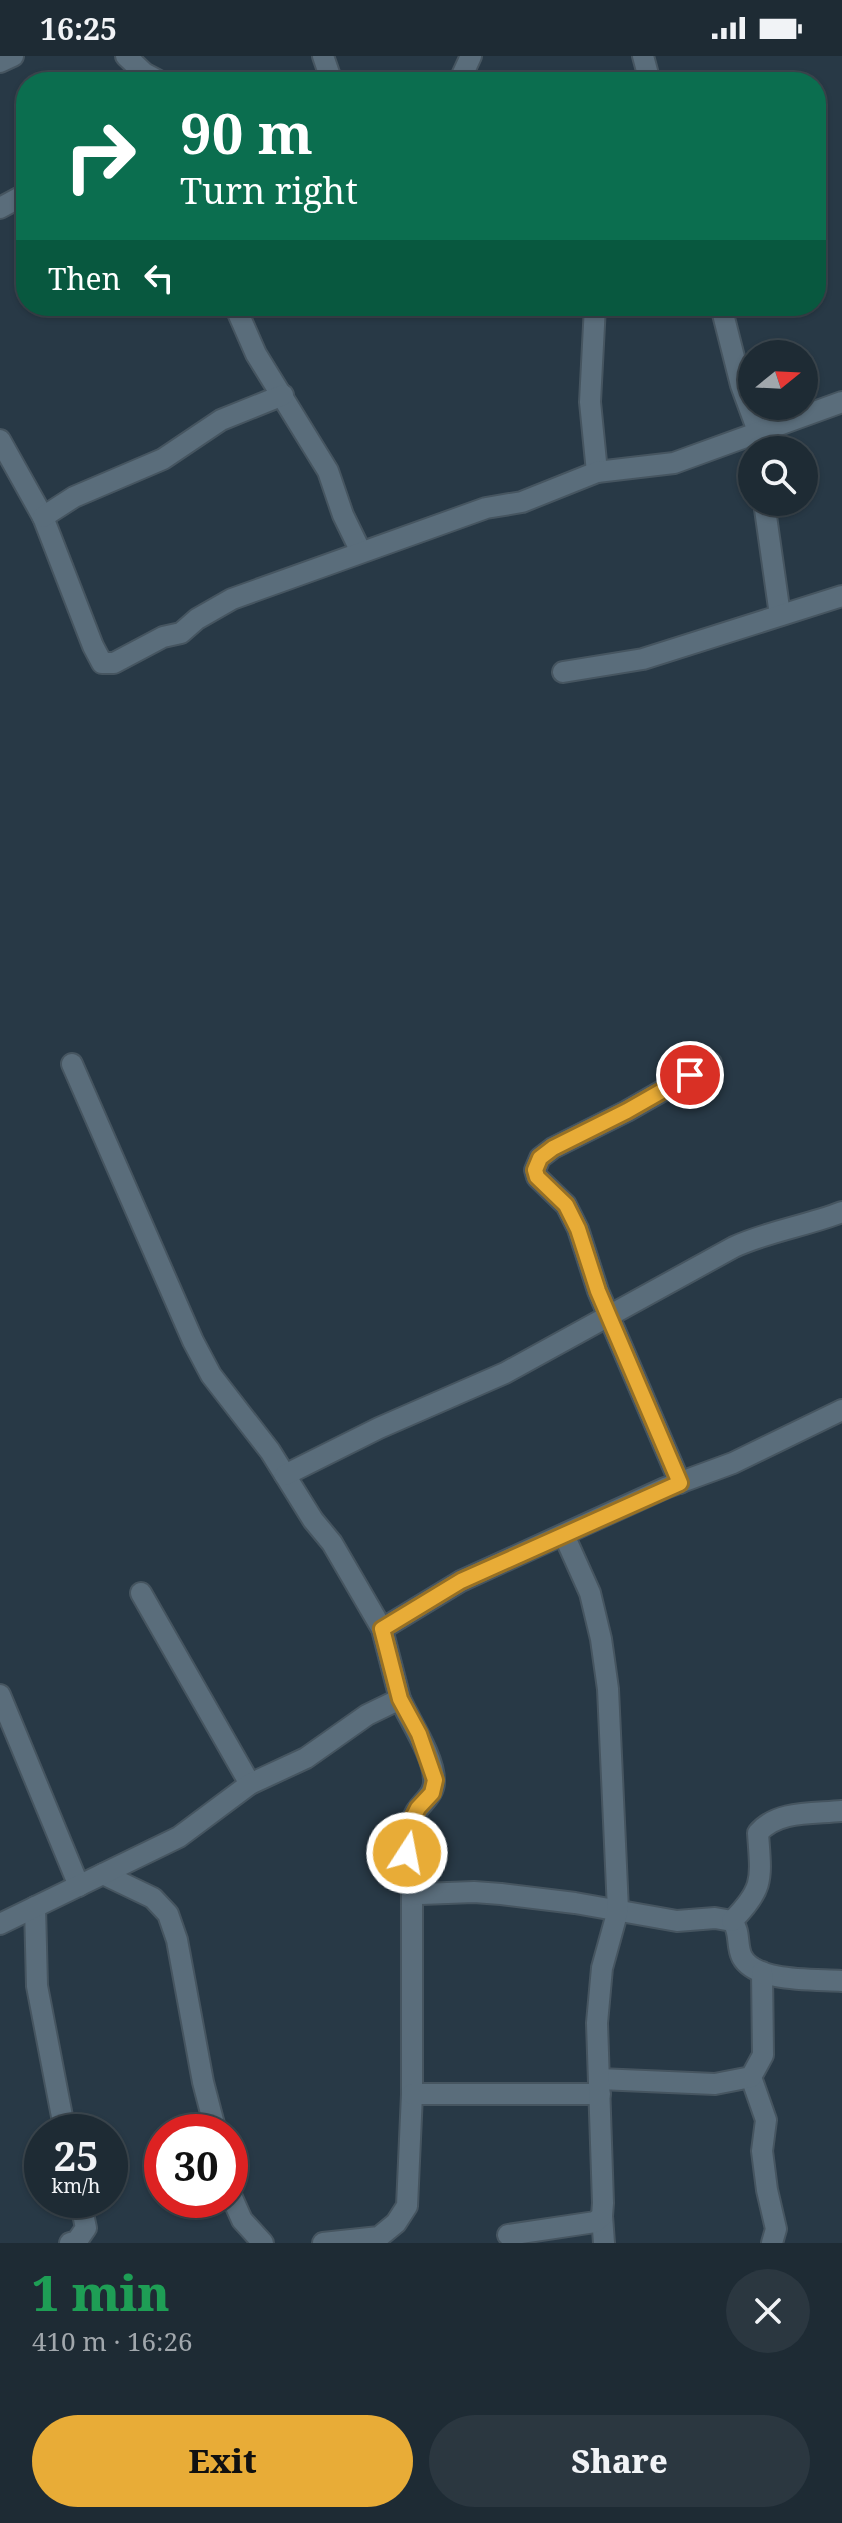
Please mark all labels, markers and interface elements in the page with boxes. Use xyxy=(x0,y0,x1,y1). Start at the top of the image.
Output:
text: 16:25 xyxy=(40,8,117,49)
text: 90 m xyxy=(180,94,313,170)
icon: right xyxy=(48,104,152,208)
text: Turn right xyxy=(180,166,358,215)
icon: left xyxy=(137,256,181,300)
text: Then xyxy=(48,258,121,299)
north arrow xyxy=(738,340,818,420)
map controls xyxy=(738,340,818,516)
button: search xyxy=(738,436,818,516)
pin xyxy=(656,1041,724,1109)
icon: arrive xyxy=(668,1053,712,1097)
position arrow xyxy=(365,1811,449,1895)
speed limit sign: 30 xyxy=(144,2114,248,2218)
text: 25 xyxy=(53,2128,99,2183)
text: km/h xyxy=(51,2172,101,2199)
text: 1 min xyxy=(32,2260,170,2325)
button: close xyxy=(726,2269,810,2353)
text: 410 m · 16:26 xyxy=(32,2323,193,2359)
button: Exit xyxy=(32,2415,413,2507)
button: Share xyxy=(429,2415,810,2507)

